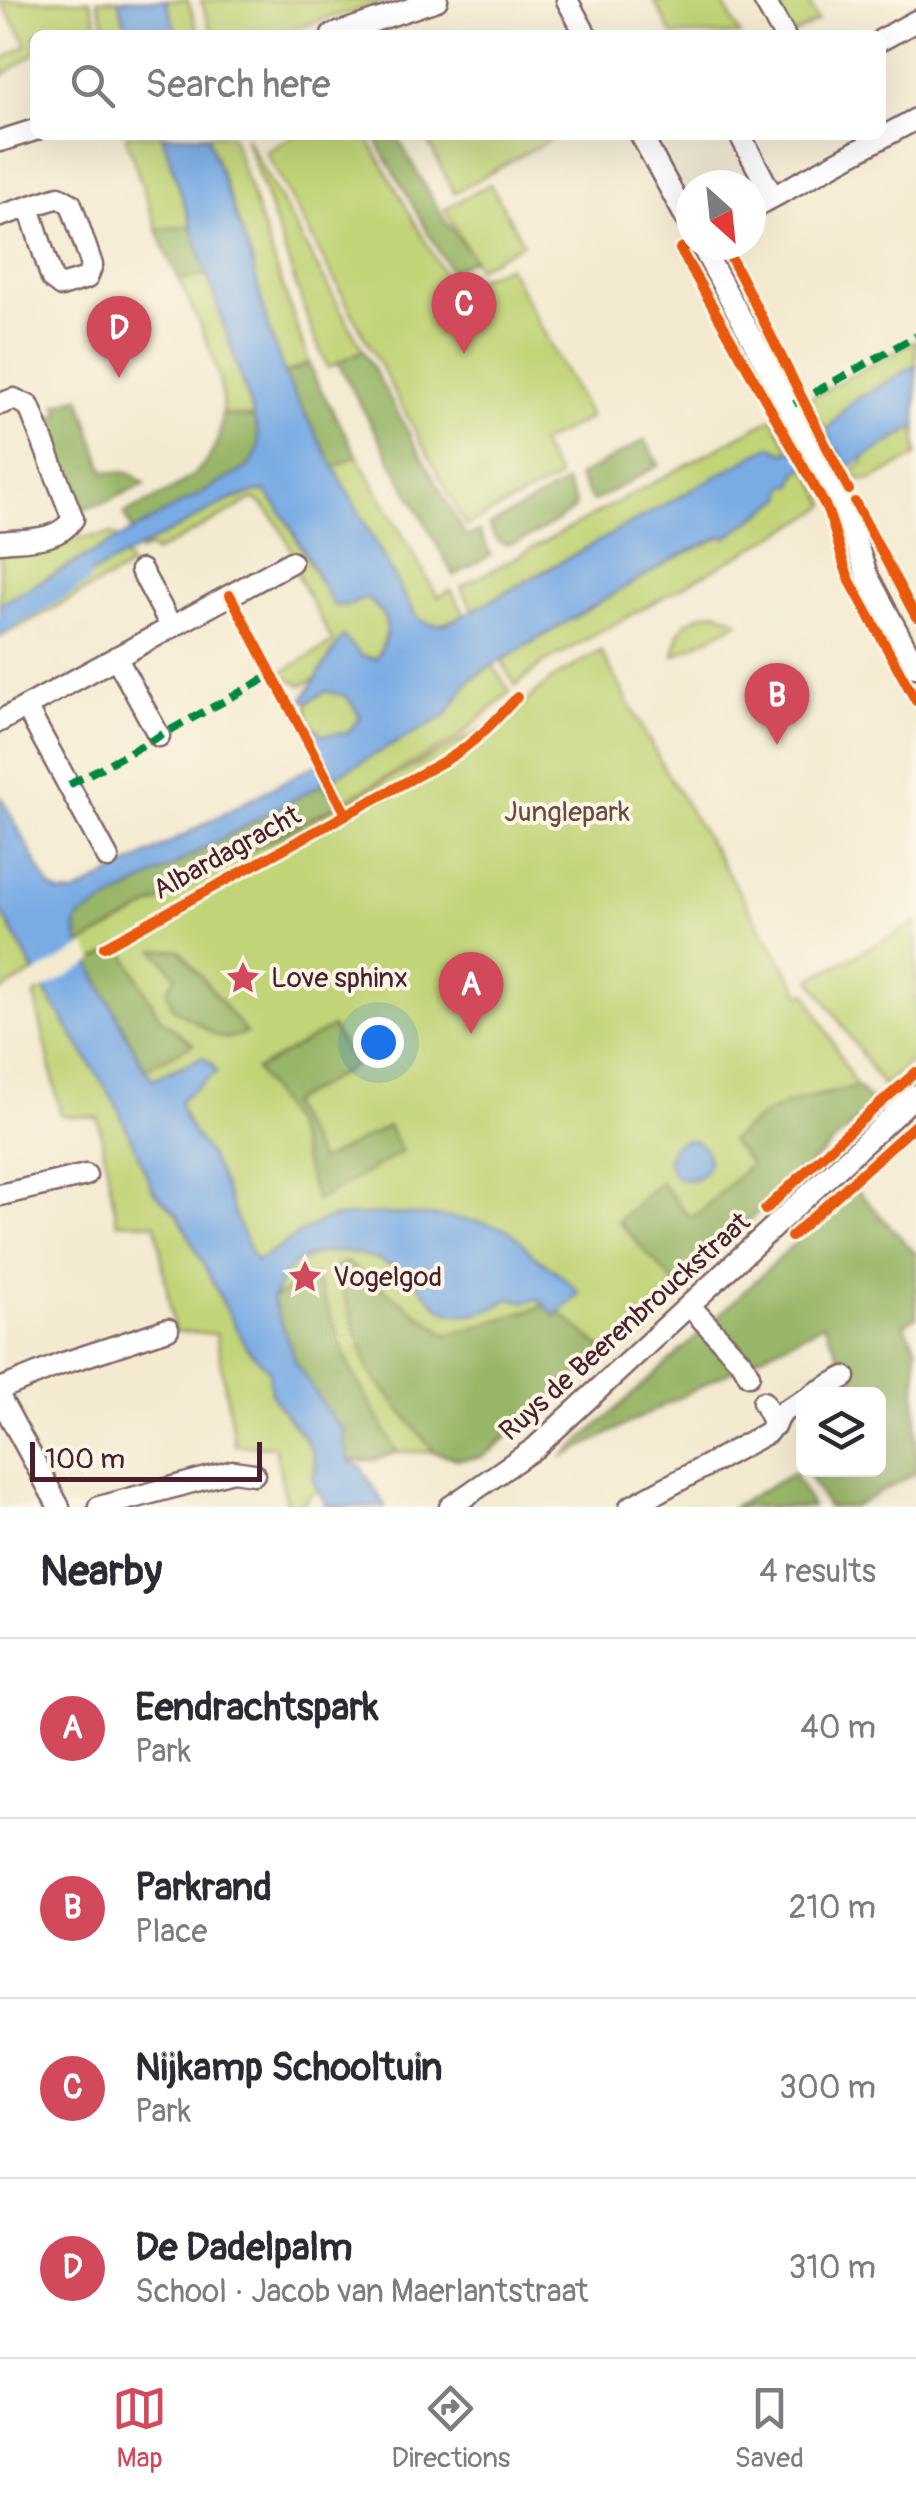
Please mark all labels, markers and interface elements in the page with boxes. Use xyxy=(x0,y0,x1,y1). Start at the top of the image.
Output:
search box xyxy=(30,30,886,140)
icon: search xyxy=(65,58,120,113)
text: Search here xyxy=(145,61,331,109)
north arrow xyxy=(676,170,766,260)
pin: C xyxy=(432,272,496,354)
pin: D xyxy=(86,296,152,378)
pin: B xyxy=(744,662,810,745)
park label: Junglepark xyxy=(504,795,630,830)
street label: Albardagracht xyxy=(147,798,308,908)
pin: A xyxy=(438,952,504,1034)
place icon: Love sphinx xyxy=(224,959,262,997)
place label: Love sphinx xyxy=(271,961,408,996)
your location xyxy=(353,1017,404,1068)
street label: Ruys de Beerenbrouckstraat xyxy=(492,1205,758,1449)
place icon: Vogelgod xyxy=(286,1258,324,1296)
place label: Vogelgod xyxy=(333,1260,442,1295)
map controls xyxy=(796,1387,886,1477)
button: layers xyxy=(796,1387,886,1477)
scale bar xyxy=(30,1437,262,1482)
text: 100 m xyxy=(45,1442,125,1477)
text: Nearby xyxy=(40,1546,162,1598)
text: 4 results xyxy=(759,1552,876,1592)
text: Eendrachtspark xyxy=(135,1684,379,1732)
text: A xyxy=(62,1708,83,1748)
text: 40 m xyxy=(800,1708,876,1748)
text: Park xyxy=(135,1732,191,1772)
text: Parkrand xyxy=(135,1864,272,1912)
text: B xyxy=(63,1888,82,1928)
text: 210 m xyxy=(788,1888,876,1928)
text: Place xyxy=(135,1912,207,1952)
text: Nijkamp Schooltuin xyxy=(135,2044,443,2092)
text: C xyxy=(63,2068,82,2108)
text: 300 m xyxy=(779,2068,876,2108)
text: Park xyxy=(135,2092,191,2132)
text: De Dadelpalm xyxy=(135,2224,352,2272)
text: D xyxy=(62,2248,83,2288)
text: 310 m xyxy=(788,2248,876,2288)
text: School · Jacob van Maerlantstraat xyxy=(135,2272,588,2312)
tab: Map xyxy=(112,2381,167,2476)
tab: Directions xyxy=(391,2381,510,2476)
tab: Saved xyxy=(734,2381,804,2476)

